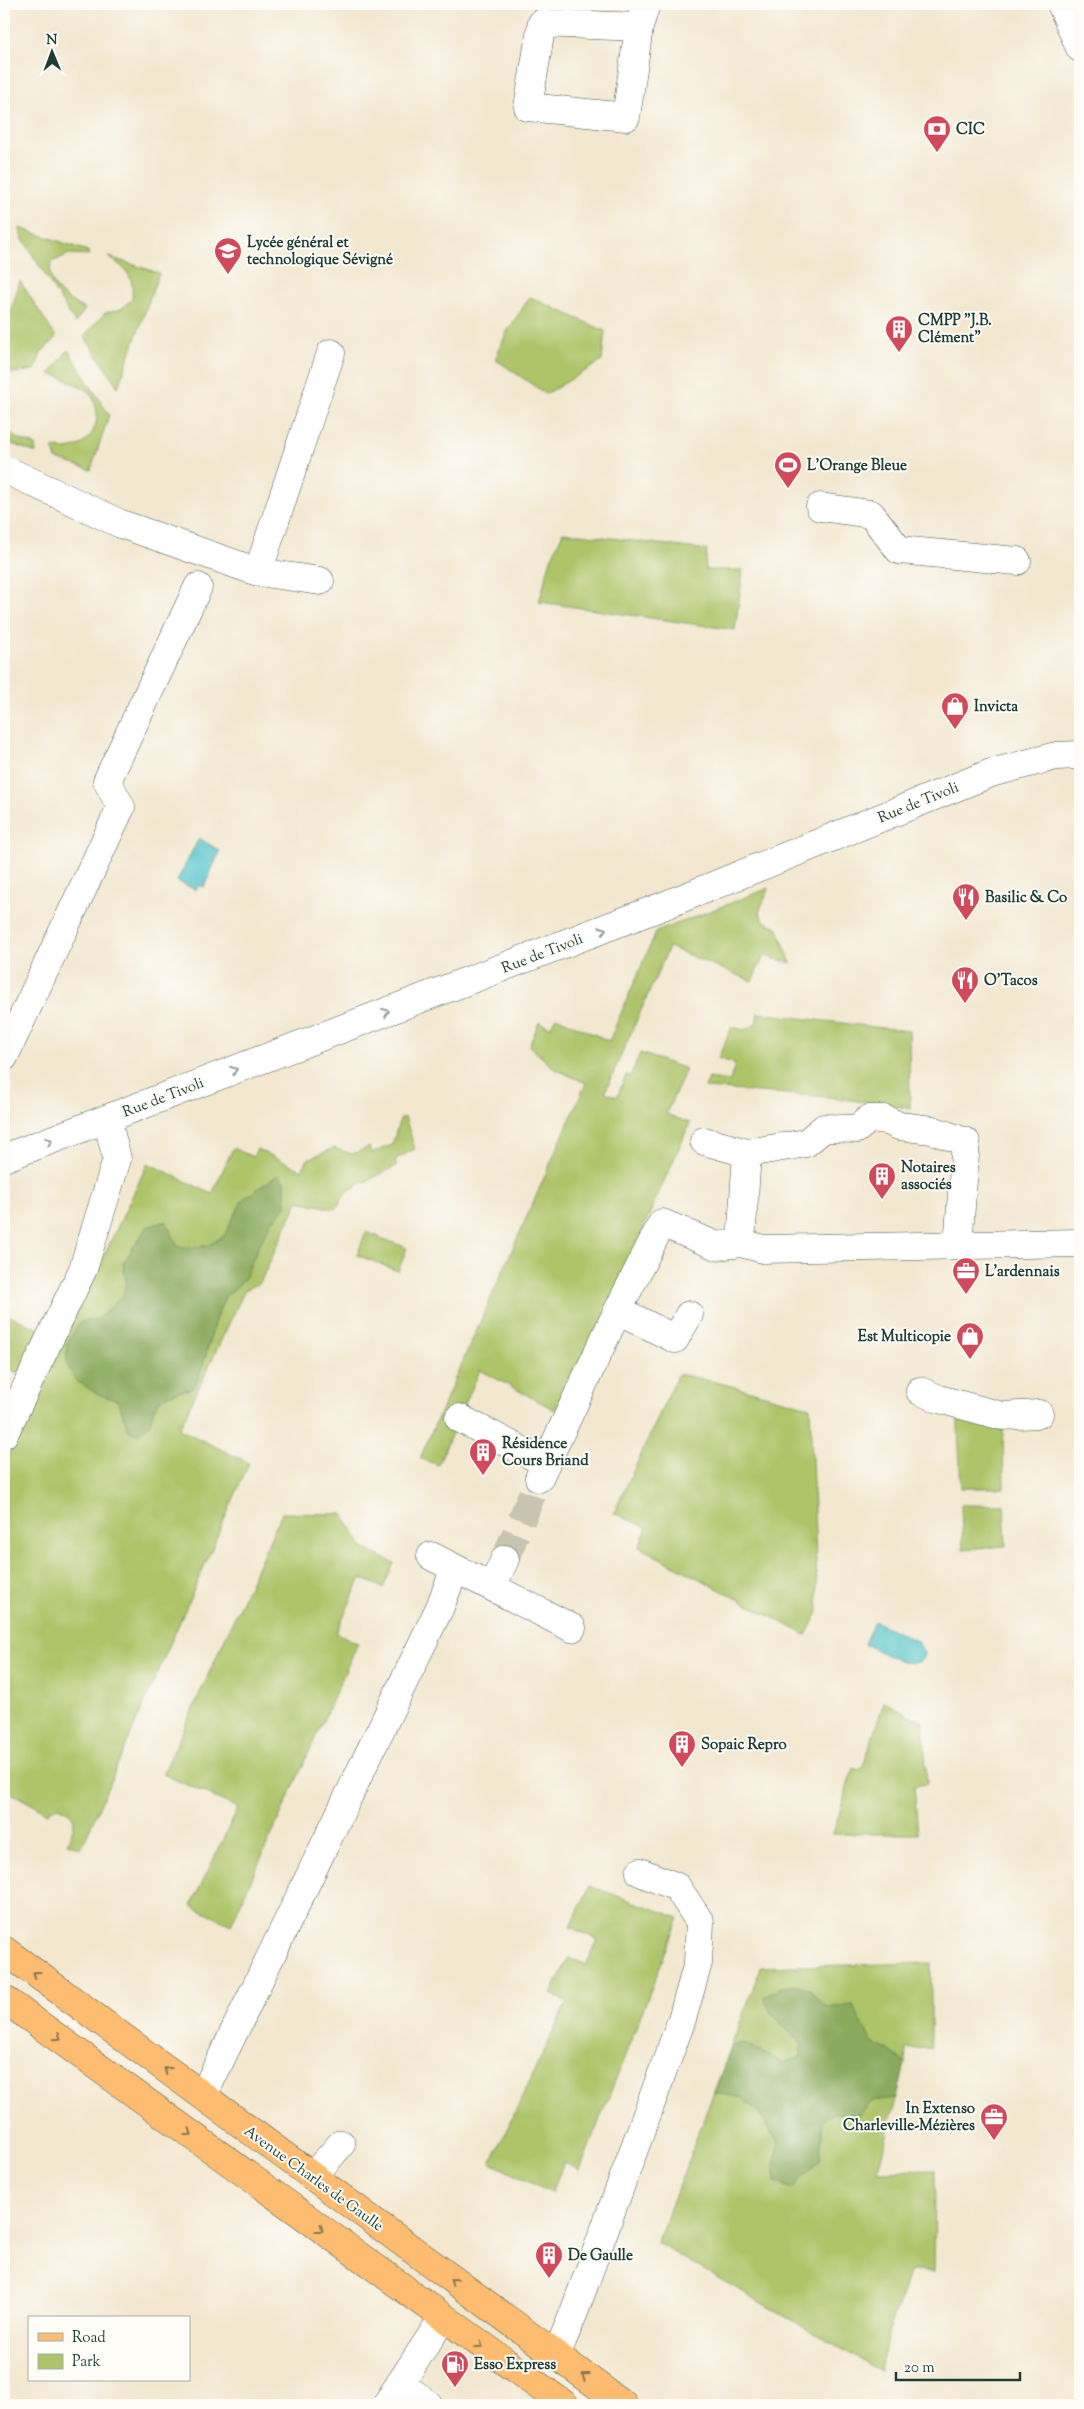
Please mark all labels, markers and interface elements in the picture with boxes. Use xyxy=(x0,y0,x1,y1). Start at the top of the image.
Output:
north arrow xyxy=(28,28,78,78)
text: N xyxy=(46,31,58,51)
bank icon: CIC xyxy=(922,114,952,153)
place label: CIC xyxy=(956,120,985,141)
place label: Lycée général et technologique Sévigné xyxy=(247,233,393,271)
school or university icon: Lycée général et technologique Sévigné xyxy=(213,236,243,275)
place label: CMPP "J.B. Clément" xyxy=(918,311,992,349)
building icon: CMPP "J.B. Clément" xyxy=(884,314,914,353)
sports icon: L'Orange Bleue xyxy=(773,450,803,489)
place label: L'Orange Bleue xyxy=(807,456,907,477)
shop icon: Invicta xyxy=(940,691,970,730)
place label: Invicta xyxy=(974,697,1018,718)
street label: Rue de Tivoli xyxy=(875,778,962,829)
restaurant icon: Basilic & Co xyxy=(951,882,981,921)
place label: Basilic & Co xyxy=(985,888,1067,909)
one-way arrow xyxy=(598,925,607,936)
street label: Rue de Tivoli xyxy=(499,929,586,980)
restaurant icon: O'Tacos xyxy=(950,965,980,1004)
place label: O'Tacos xyxy=(984,971,1038,992)
one-way arrow xyxy=(381,1008,389,1018)
one-way arrow xyxy=(229,1066,238,1076)
street label: Rue de Tivoli xyxy=(120,1073,207,1124)
one-way arrow xyxy=(44,1137,53,1147)
place label: Notaires associés xyxy=(901,1158,956,1196)
building icon: Notaires associés xyxy=(867,1161,897,1200)
office icon: L'ardennais xyxy=(951,1256,981,1295)
place label: L'ardennais xyxy=(985,1262,1060,1283)
shop icon: Est Multicopie xyxy=(955,1321,985,1360)
place label: Est Multicopie xyxy=(858,1327,951,1348)
place label: Résidence Cours Briand xyxy=(502,1434,589,1472)
building icon: Résidence Cours Briand xyxy=(468,1437,498,1476)
building icon: Sopaic Repro xyxy=(667,1729,697,1768)
place label: Sopaic Repro xyxy=(701,1735,787,1756)
one-way arrow xyxy=(32,1971,42,1980)
one-way arrow xyxy=(52,2031,62,2040)
one-way arrow xyxy=(164,2068,173,2076)
place label: In Extenso Charleville-Mézières xyxy=(843,2099,975,2137)
office icon: In Extenso Charleville-Mézières xyxy=(979,2102,1009,2141)
street label: Avenue Charles de Gaulle xyxy=(239,2121,387,2237)
one-way arrow xyxy=(183,2127,193,2136)
one-way arrow xyxy=(314,2223,324,2232)
building icon: De Gaulle xyxy=(534,2240,564,2279)
place label: De Gaulle xyxy=(568,2246,633,2267)
one-way arrow xyxy=(449,2278,459,2287)
legend xyxy=(28,2316,190,2382)
text: Road xyxy=(72,2328,106,2349)
one-way arrow xyxy=(474,2339,484,2348)
fuel station icon: Esso Express xyxy=(440,2349,470,2388)
scale bar xyxy=(896,2349,1020,2381)
text: Park xyxy=(72,2352,101,2373)
place label: Esso Express xyxy=(474,2355,556,2376)
text: 20 m xyxy=(904,2358,935,2379)
one-way arrow xyxy=(581,2373,590,2383)

